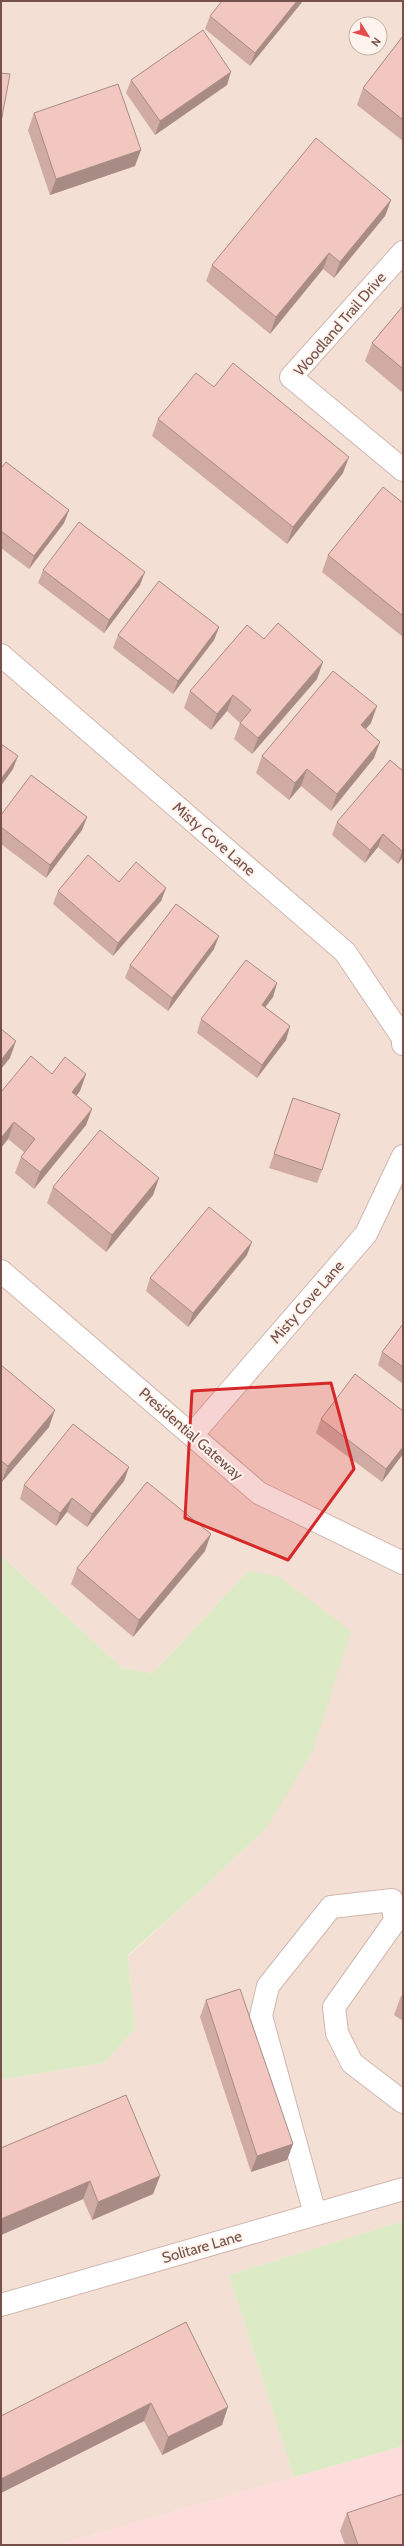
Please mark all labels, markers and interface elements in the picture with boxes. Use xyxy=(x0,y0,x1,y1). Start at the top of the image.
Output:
north arrow xyxy=(348,16,388,56)
text: N xyxy=(368,35,384,49)
street label: Woodland Trail Drive xyxy=(290,268,390,380)
street label: Misty Cove Lane xyxy=(169,798,259,880)
street label: Misty Cove Lane xyxy=(266,1257,348,1347)
street label: Presidential Gateway xyxy=(135,1384,247,1484)
street label: Solitare Lane xyxy=(160,2227,244,2267)

